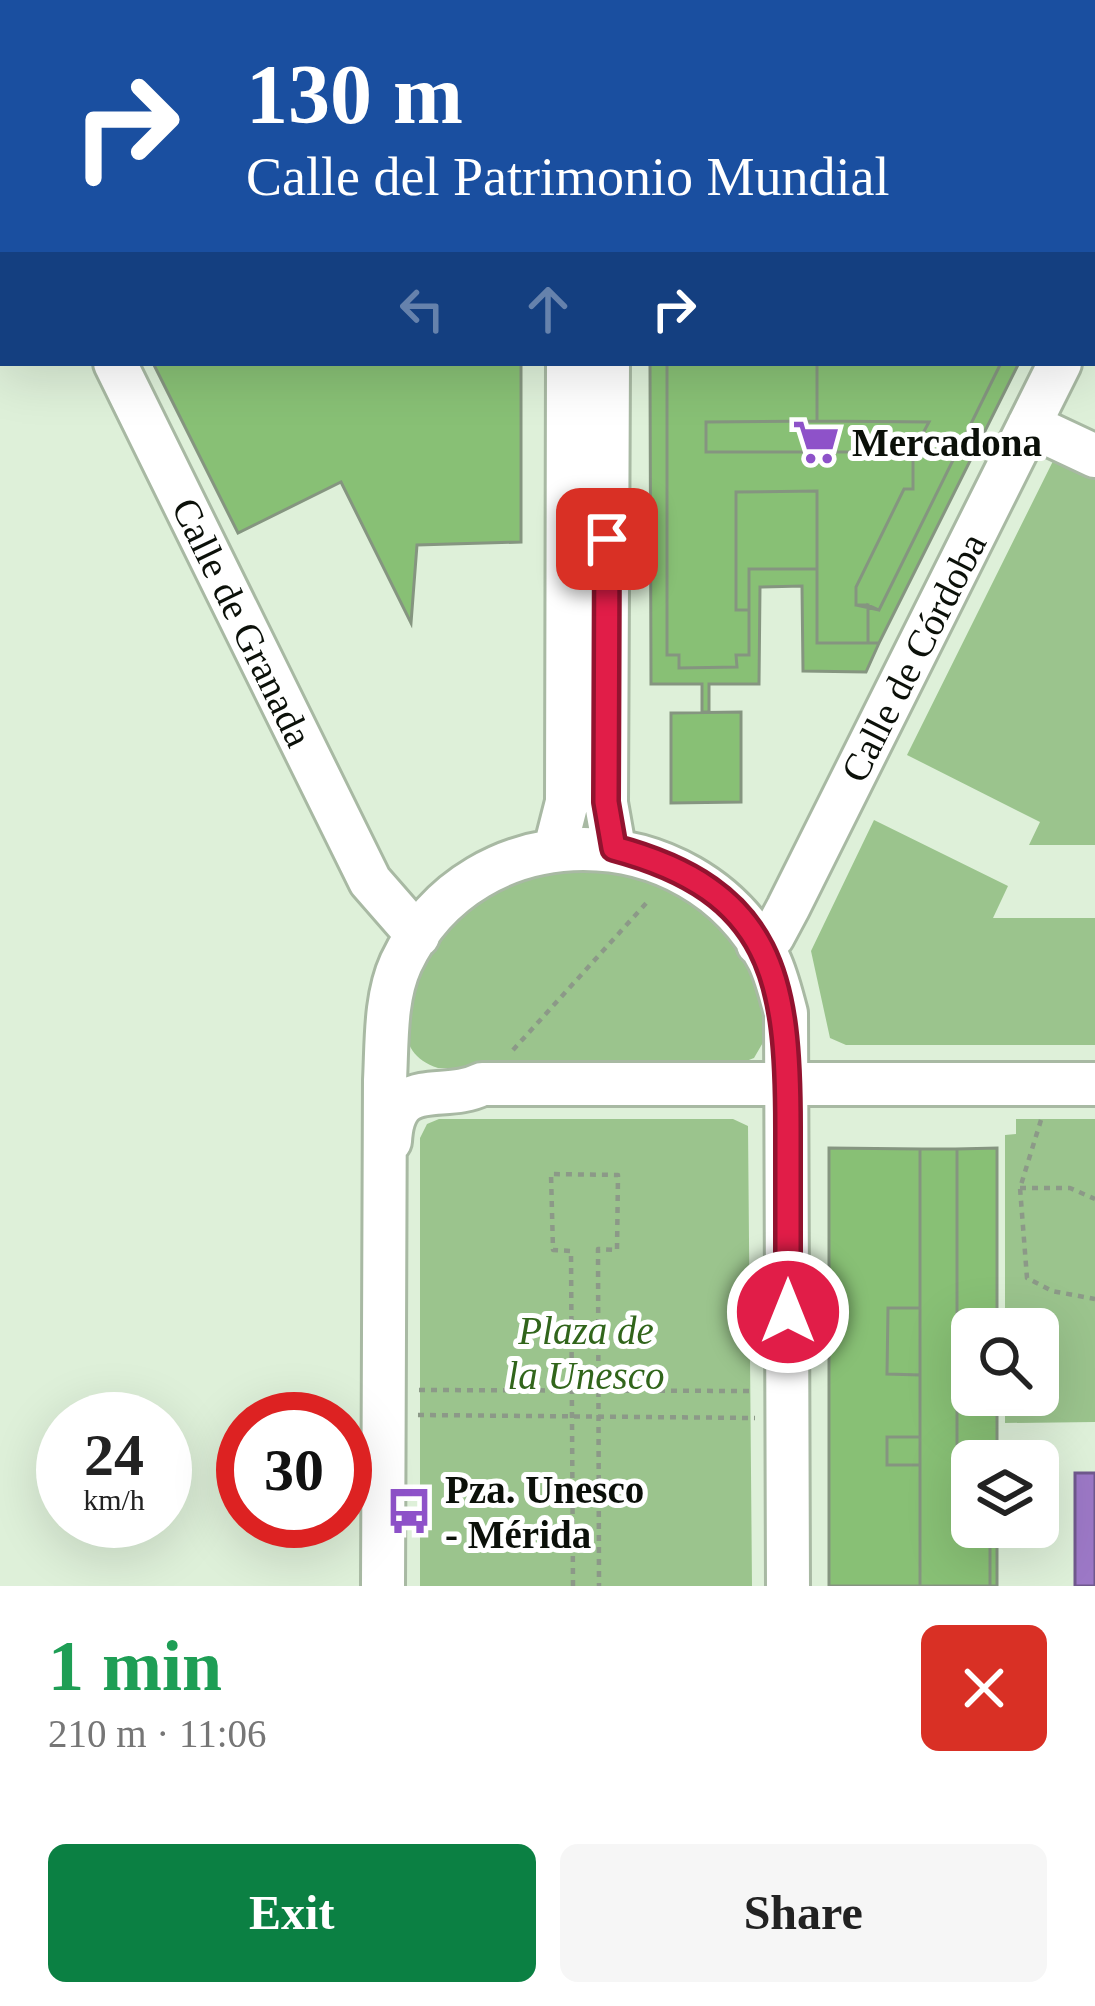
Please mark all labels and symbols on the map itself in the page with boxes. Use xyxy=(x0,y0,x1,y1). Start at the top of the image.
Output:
supermarket icon: Mercadona xyxy=(791,417,841,467)
place label: Mercadona xyxy=(852,421,1042,464)
pin xyxy=(556,488,658,590)
street label: Calle de Granada xyxy=(164,491,321,753)
street label: Calle de Córdoba xyxy=(832,526,995,789)
position arrow xyxy=(725,1249,851,1375)
park label: Plaza de la Unesco xyxy=(507,1309,665,1397)
speed limit sign: 30 xyxy=(216,1392,372,1548)
place label: Pza. Unesco - Mérida xyxy=(445,1468,644,1556)
bus stop icon: Pza. Unesco - Mérida xyxy=(384,1486,434,1536)

